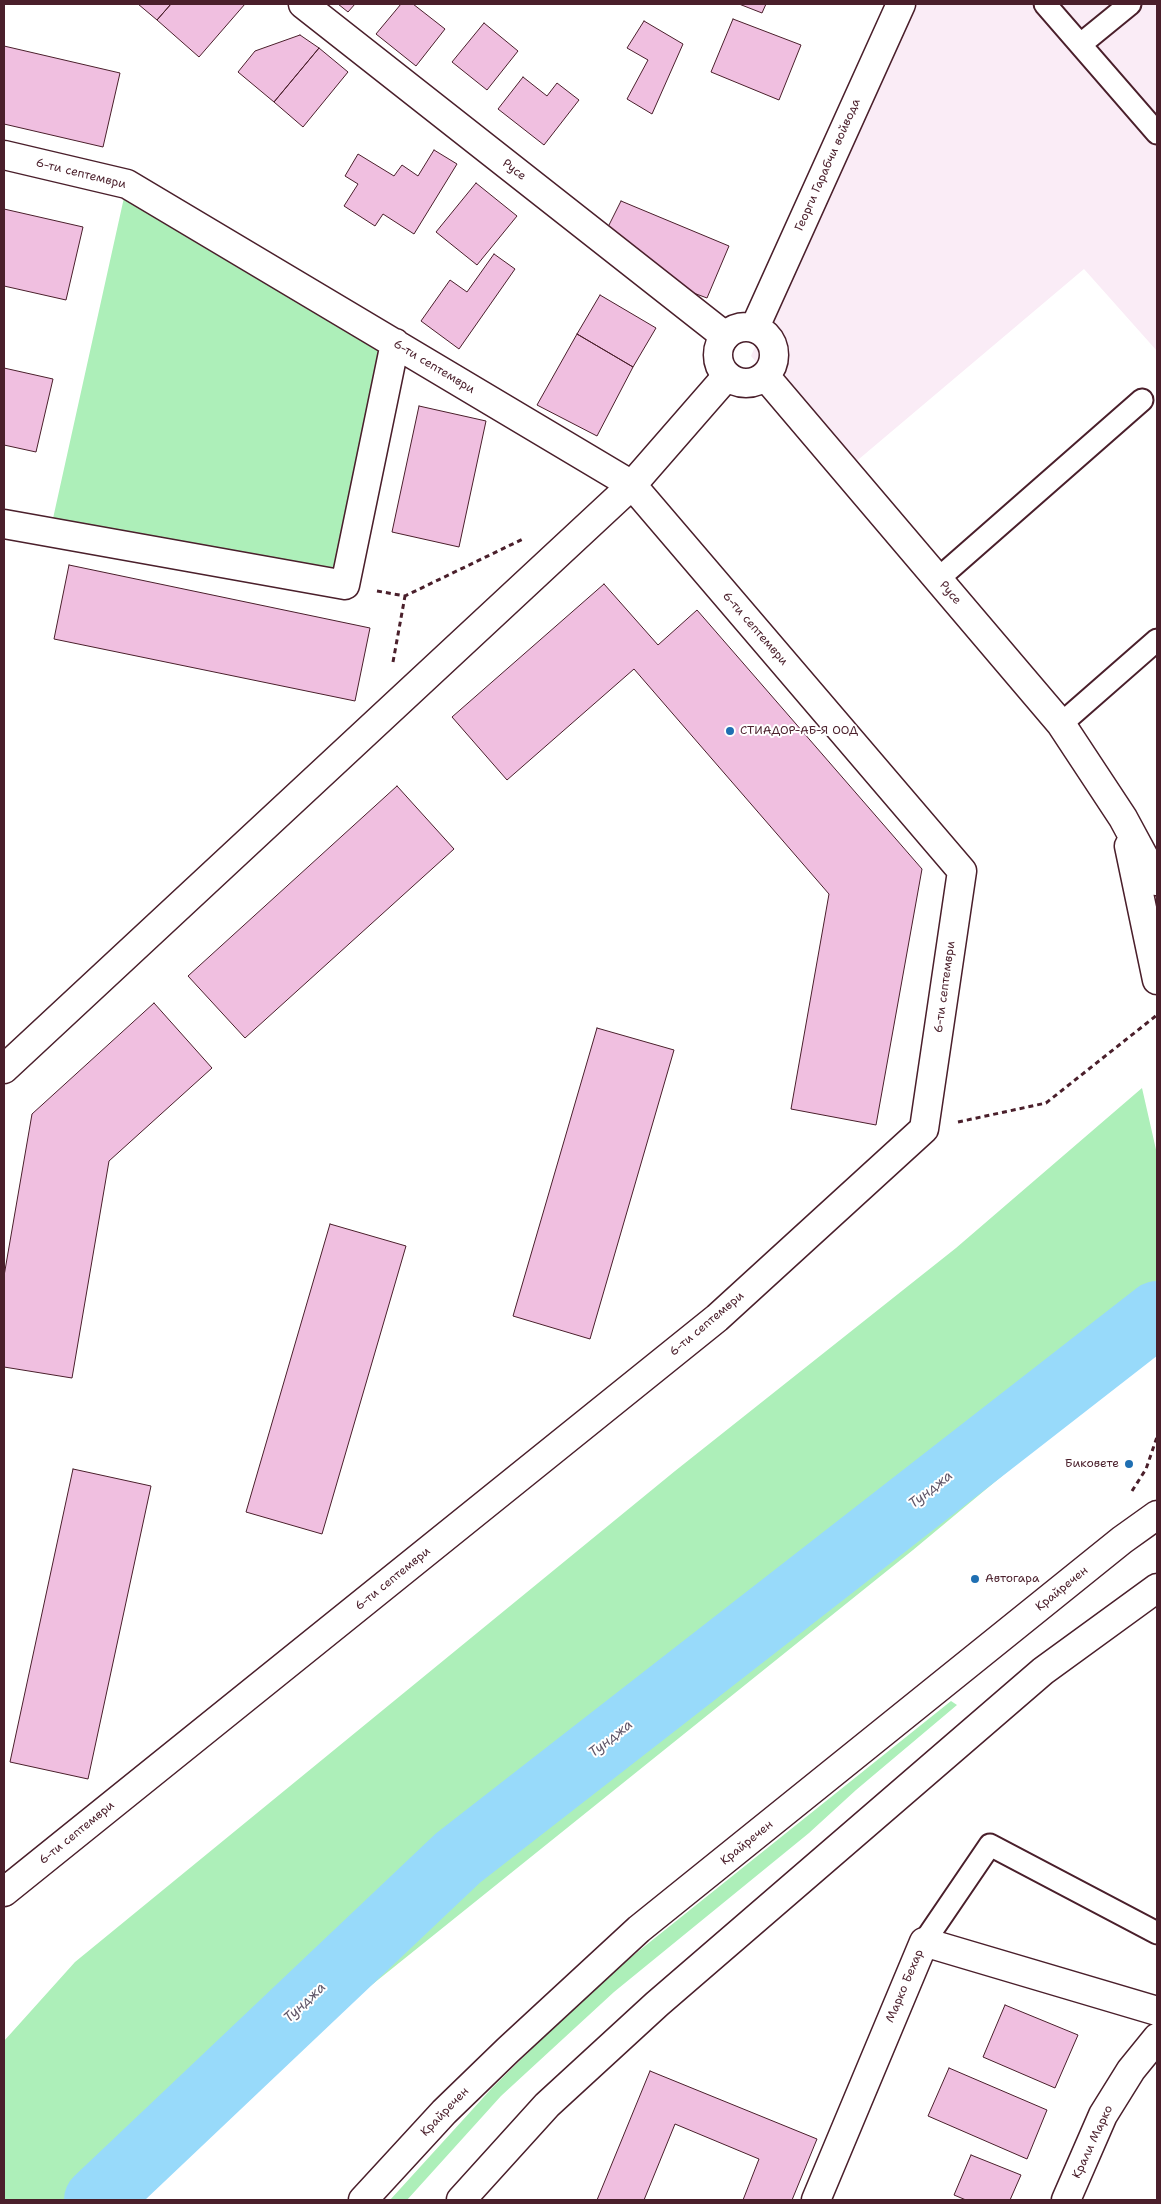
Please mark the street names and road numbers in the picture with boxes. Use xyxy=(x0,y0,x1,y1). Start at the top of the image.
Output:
street label: Георги Гарабчи войвода xyxy=(792,96,864,234)
street label: 6-ти септември xyxy=(34,156,128,192)
street label: Русе xyxy=(499,156,529,184)
street label: 6-ти септември xyxy=(391,337,477,397)
street label: Русе xyxy=(936,578,964,608)
street label: 6-ти септември xyxy=(719,589,791,669)
street label: 6-ти септември xyxy=(931,940,959,1034)
street label: 6-ти септември xyxy=(667,1289,747,1359)
street label: 6-ти септември xyxy=(352,1544,434,1614)
street label: Крайречен xyxy=(1033,1564,1091,1614)
street label: 6-ти септември xyxy=(36,1798,118,1868)
street label: Крайречен xyxy=(718,1818,776,1868)
street label: Марко Бехар xyxy=(883,1947,927,2025)
street label: Крайречен xyxy=(418,2084,472,2140)
street label: Крали Марко xyxy=(1070,2103,1116,2181)

